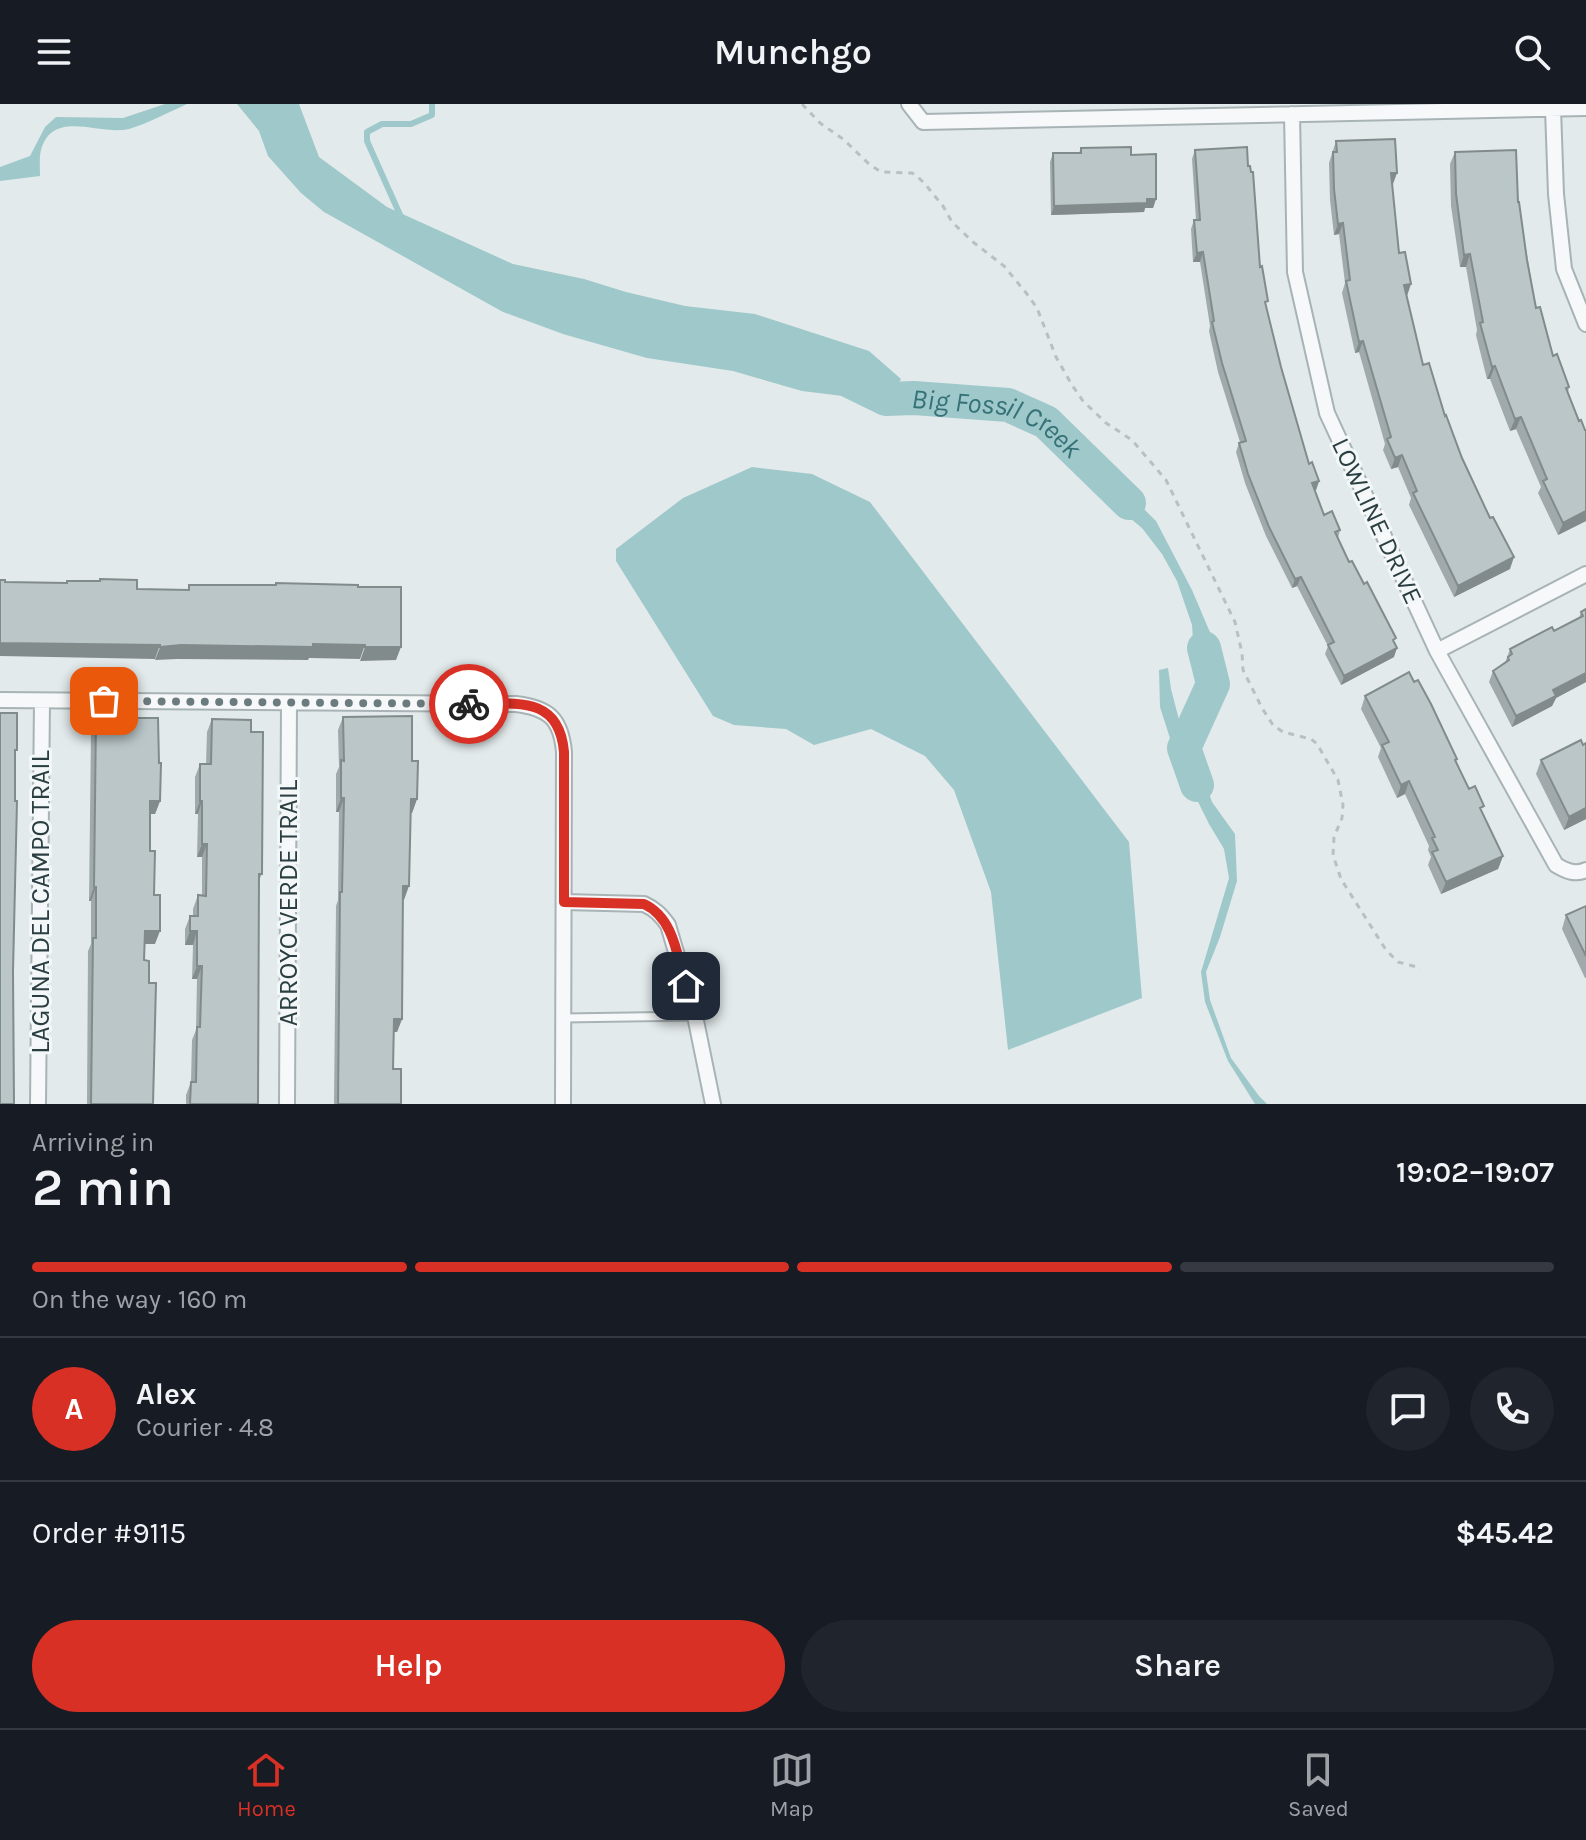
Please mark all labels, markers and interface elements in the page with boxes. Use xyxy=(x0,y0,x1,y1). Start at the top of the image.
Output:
icon: menu xyxy=(32,30,76,74)
icon: search xyxy=(1510,30,1554,74)
text: Munchgo xyxy=(714,31,872,73)
water label: Big Fossil Creek xyxy=(910,381,1089,465)
street label: LOWLINE DRIVE xyxy=(1325,433,1429,609)
courier xyxy=(429,664,509,744)
pin xyxy=(70,667,138,735)
icon: bag xyxy=(82,679,126,723)
icon: bike xyxy=(447,682,491,726)
street label: LAGUNA DEL CAMPO TRAIL xyxy=(25,750,56,1054)
street label: ARROYO VERDE TRAIL xyxy=(273,780,304,1026)
pin xyxy=(652,952,720,1020)
icon: home xyxy=(664,964,708,1008)
text: Arriving in xyxy=(32,1127,154,1158)
text: 19:02–19:07 xyxy=(1396,1154,1554,1190)
text: 2 min xyxy=(32,1157,174,1218)
text: On the way · 160 m xyxy=(32,1284,247,1315)
button: chat xyxy=(1366,1367,1450,1451)
button: phone xyxy=(1470,1367,1554,1451)
text: Alex xyxy=(136,1376,196,1412)
text: A xyxy=(65,1391,83,1427)
text: Courier · 4.8 xyxy=(136,1412,274,1443)
text: Order #9115 xyxy=(32,1515,186,1551)
text: $45.42 xyxy=(1456,1515,1554,1551)
button: Help xyxy=(32,1620,785,1712)
button: Share xyxy=(801,1620,1554,1712)
tab: Home xyxy=(237,1748,296,1822)
tab: Map xyxy=(770,1748,814,1822)
tab: Saved xyxy=(1288,1748,1349,1822)

